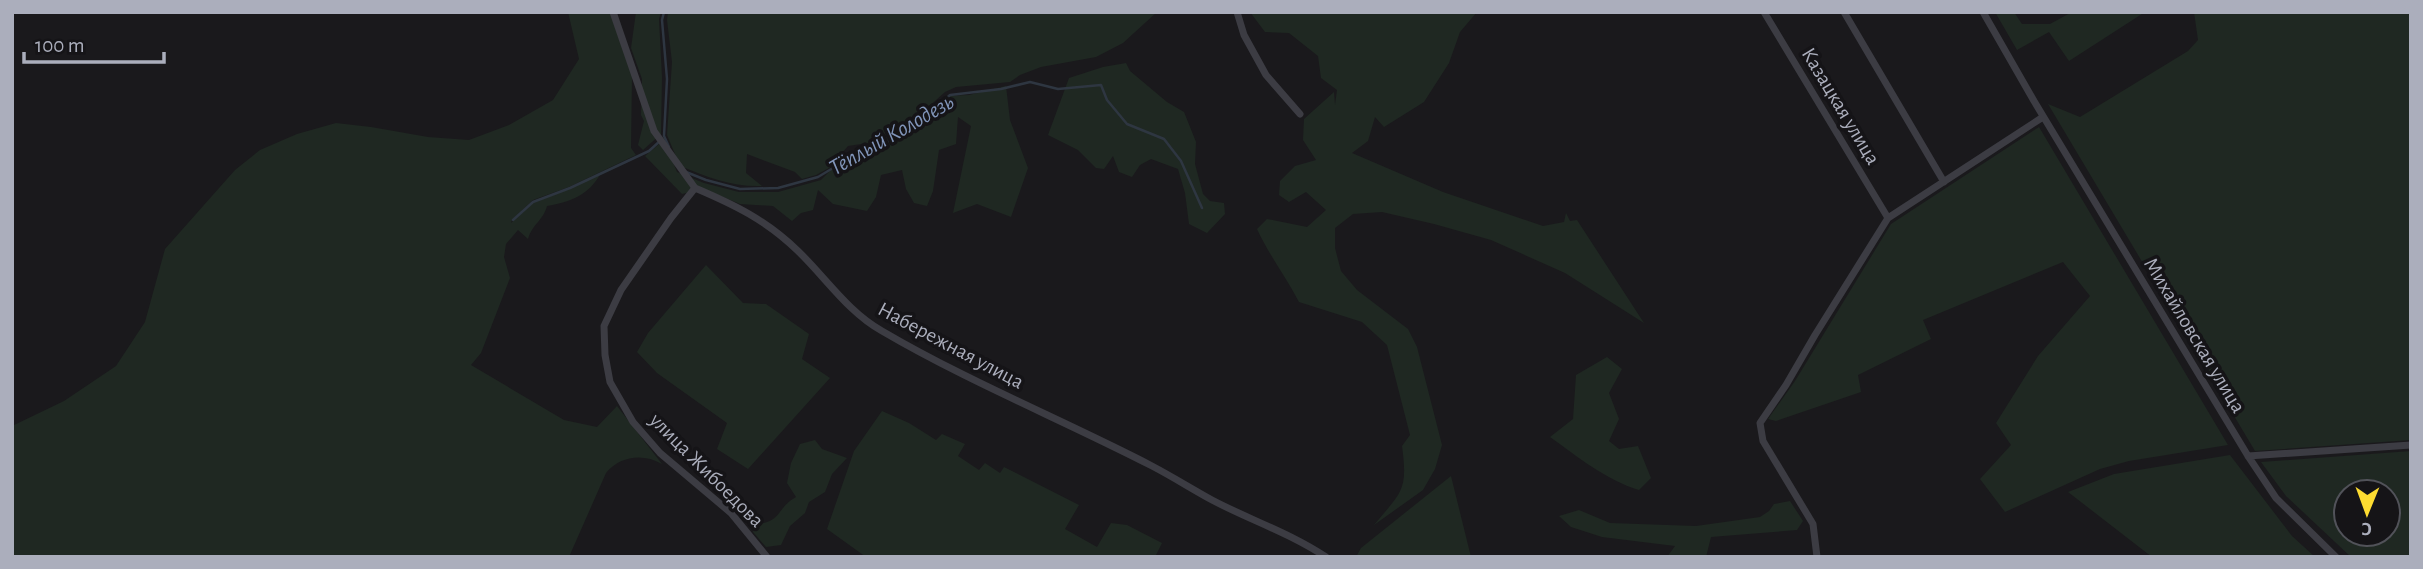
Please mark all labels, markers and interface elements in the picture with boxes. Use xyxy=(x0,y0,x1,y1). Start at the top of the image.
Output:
scale bar xyxy=(24,21,164,65)
text: 100 m xyxy=(35,35,85,56)
street label: Казацкая улица xyxy=(1797,44,1884,169)
water label: Тёплый Колодезь xyxy=(825,90,958,180)
street label: Михайловская улица xyxy=(2140,254,2249,417)
street label: Набережная улица xyxy=(874,298,1027,393)
street label: улица Жибоедова xyxy=(645,409,768,532)
north arrow xyxy=(2332,478,2402,548)
text: С xyxy=(2361,519,2372,538)

